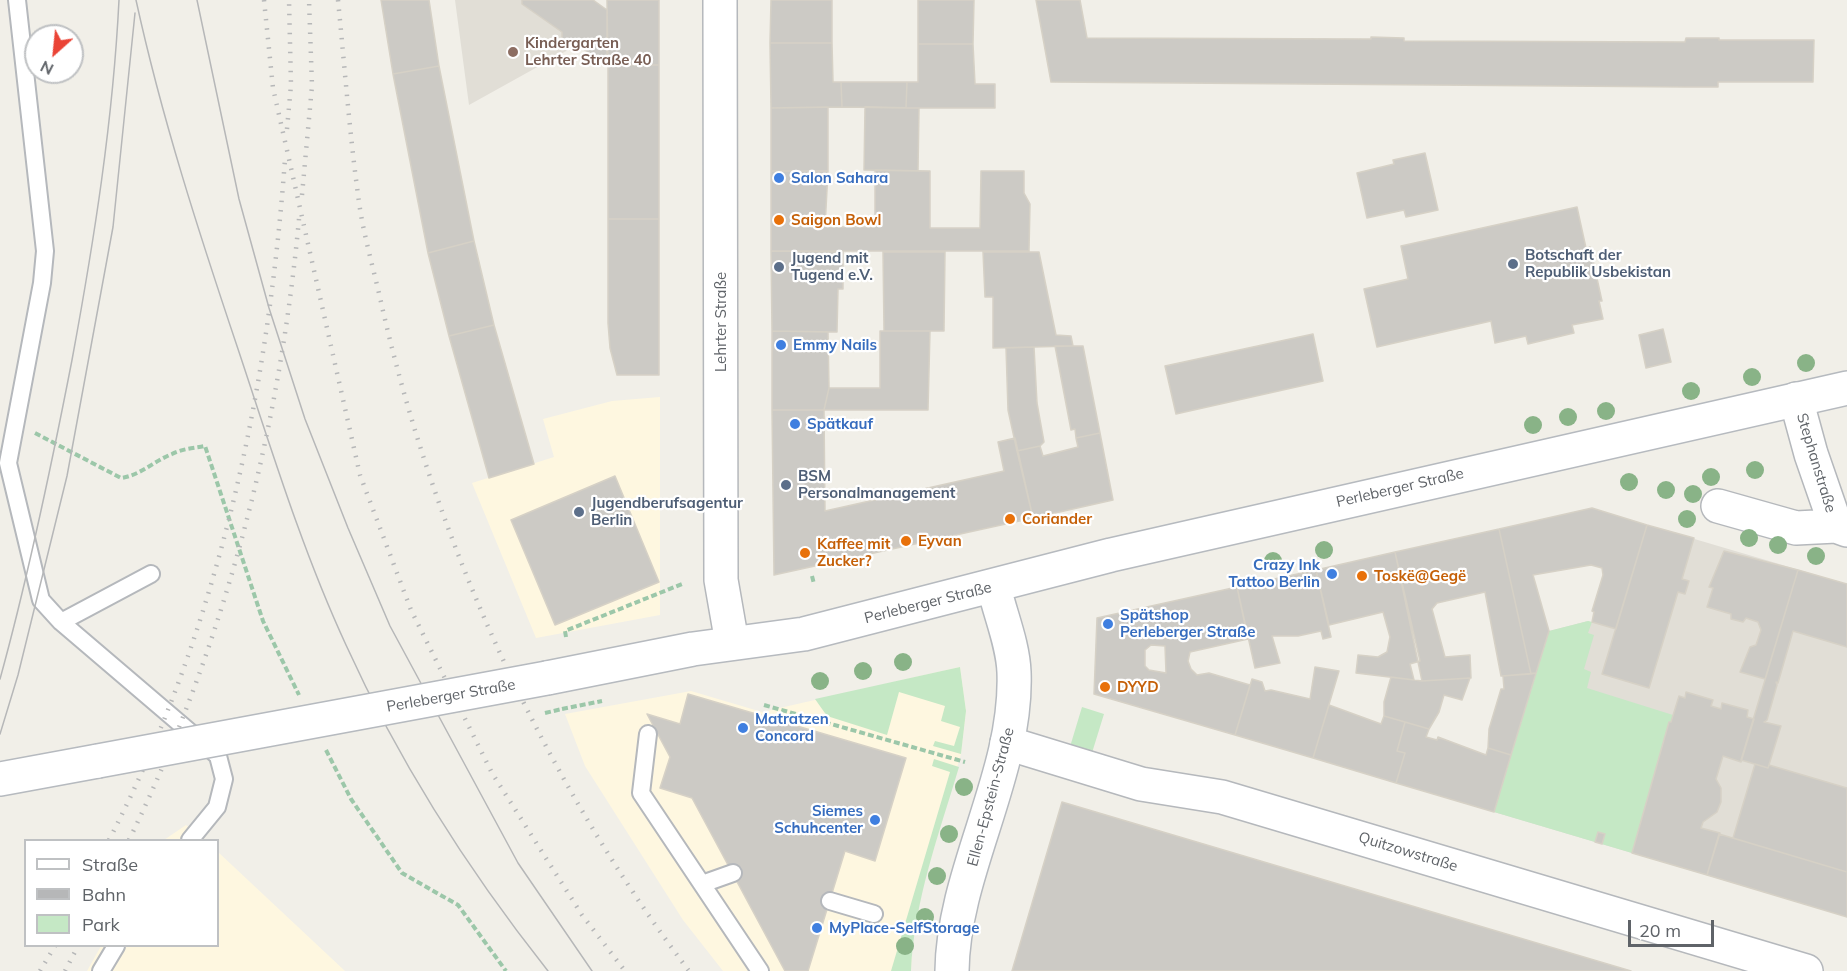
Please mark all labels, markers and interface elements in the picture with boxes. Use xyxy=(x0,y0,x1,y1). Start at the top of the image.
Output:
north arrow xyxy=(24,24,84,84)
place label: Kindergarten Lehrter Straße 40 xyxy=(525,34,652,69)
marker: Kindergarten Lehrter Straße 40 xyxy=(506,45,520,59)
text: N xyxy=(37,57,57,80)
place label: Salon Sahara xyxy=(791,169,888,187)
marker: Salon Sahara xyxy=(772,171,786,185)
place label: Saigon Bowl xyxy=(791,211,881,229)
marker: Saigon Bowl xyxy=(772,213,786,227)
place label: Botschaft der Republik Usbekistan xyxy=(1525,246,1671,281)
place label: Jugend mit Tugend e.V. xyxy=(791,249,873,284)
marker: Botschaft der Republik Usbekistan xyxy=(1506,257,1520,271)
marker: Jugend mit Tugend e.V. xyxy=(772,260,786,274)
street label: Lehrter Straße xyxy=(712,272,730,372)
place label: Emmy Nails xyxy=(793,336,877,354)
marker: Emmy Nails xyxy=(774,338,788,352)
street label: Stephanstraße xyxy=(1792,411,1840,515)
place label: Spätkauf xyxy=(807,415,873,433)
marker: Spätkauf xyxy=(788,417,802,431)
street label: Perleberger Straße xyxy=(1334,465,1466,511)
place label: BSM Personalmanagement xyxy=(798,467,955,502)
marker: BSM Personalmanagement xyxy=(779,478,793,492)
place label: Jugendberufsagentur Berlin xyxy=(591,494,743,529)
marker: Jugendberufsagentur Berlin xyxy=(572,505,586,519)
place label: Coriander xyxy=(1022,510,1092,528)
marker: Coriander xyxy=(1003,512,1017,526)
place label: Eyvan xyxy=(918,532,962,550)
marker: Eyvan xyxy=(899,534,913,548)
place label: Kaffee mit Zucker? xyxy=(817,535,890,570)
marker: Kaffee mit Zucker? xyxy=(798,546,812,560)
place label: Crazy Ink Tattoo Berlin xyxy=(1229,556,1320,591)
marker: Crazy Ink Tattoo Berlin xyxy=(1325,567,1339,581)
place label: Toskë@Gegë xyxy=(1374,567,1466,585)
marker: Toskë@Gegë xyxy=(1355,569,1369,583)
street label: Perleberger Straße xyxy=(863,578,993,628)
place label: Spätshop Perleberger Straße xyxy=(1120,606,1255,641)
marker: Spätshop Perleberger Straße xyxy=(1101,617,1115,631)
street label: Perleberger Straße xyxy=(385,676,517,716)
place label: DYYD xyxy=(1117,678,1159,696)
marker: DYYD xyxy=(1098,680,1112,694)
place label: Matratzen Concord xyxy=(755,710,829,745)
marker: Matratzen Concord xyxy=(736,721,750,735)
street label: Ellen-Epstein-Straße xyxy=(964,726,1018,868)
place label: Siemes Schuhcenter xyxy=(774,802,863,837)
marker: Siemes Schuhcenter xyxy=(868,813,882,827)
street label: Quitzowstraße xyxy=(1356,828,1460,876)
legend xyxy=(24,839,219,947)
text: Straße xyxy=(82,853,138,876)
text: Bahn xyxy=(82,883,126,906)
scale bar xyxy=(1631,908,1716,946)
text: Park xyxy=(82,913,120,936)
place label: MyPlace-SelfStorage xyxy=(829,919,980,937)
text: 20 m xyxy=(1639,919,1681,942)
marker: MyPlace-SelfStorage xyxy=(810,921,824,935)

